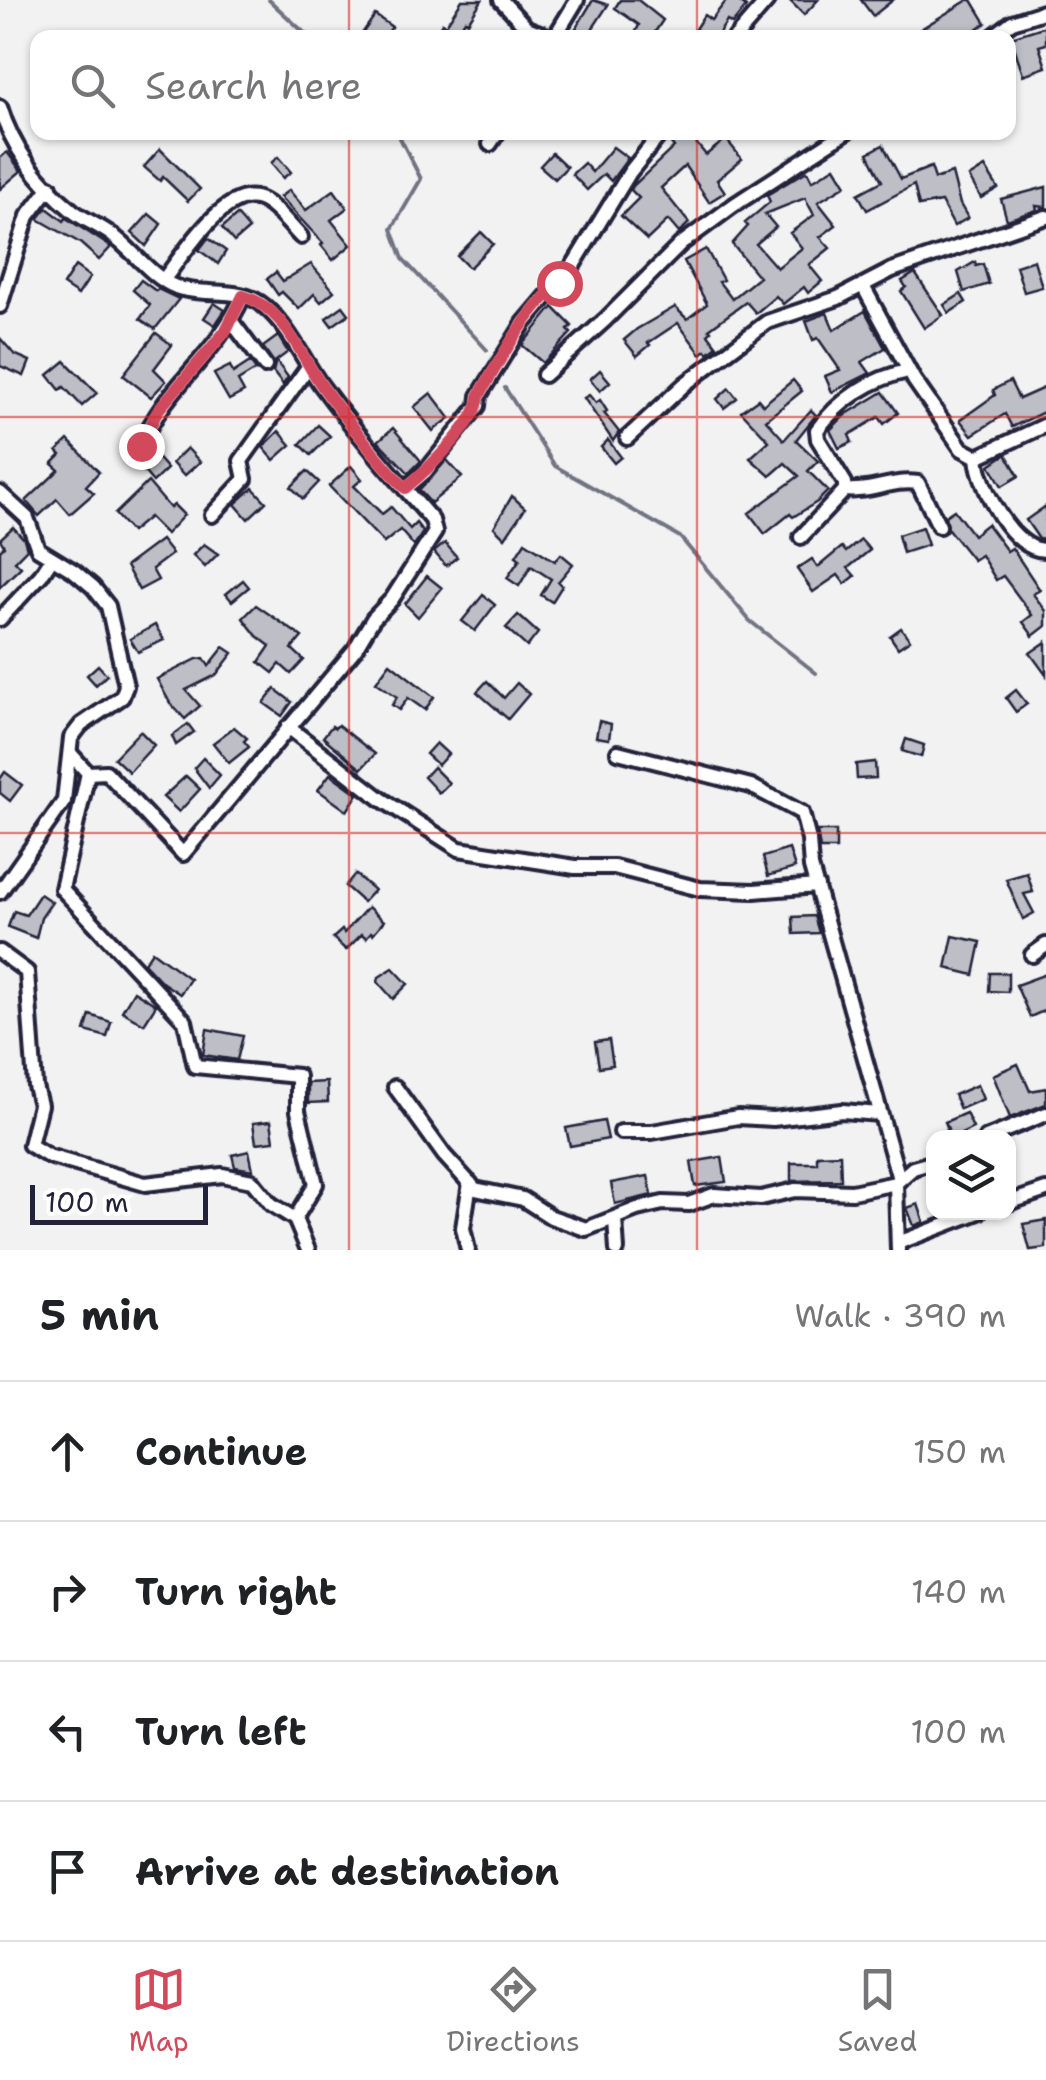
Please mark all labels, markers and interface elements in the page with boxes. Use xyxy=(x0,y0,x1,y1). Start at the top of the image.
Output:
search box xyxy=(30,30,1016,140)
icon: search xyxy=(65,58,120,113)
text: Search here xyxy=(145,60,362,111)
route start xyxy=(537,261,583,307)
route end xyxy=(119,424,165,470)
map controls xyxy=(926,1130,1016,1220)
button: layers xyxy=(926,1130,1016,1220)
scale bar xyxy=(30,1180,208,1224)
text: 100 m xyxy=(45,1183,129,1221)
text: 5 min xyxy=(40,1287,159,1343)
text: Walk · 390 m xyxy=(794,1294,1006,1337)
icon: ahead xyxy=(40,1424,95,1479)
text: Continue xyxy=(135,1426,307,1477)
text: 150 m xyxy=(913,1430,1006,1473)
icon: right xyxy=(40,1564,95,1619)
text: Turn right xyxy=(135,1566,337,1617)
text: 140 m xyxy=(911,1570,1006,1613)
icon: left xyxy=(40,1704,95,1759)
text: Turn left xyxy=(135,1706,307,1757)
text: 100 m xyxy=(910,1710,1006,1753)
icon: arrive xyxy=(40,1844,95,1899)
text: Arrive at destination xyxy=(135,1846,559,1897)
tab: Map xyxy=(129,1962,189,2060)
tab: Directions xyxy=(446,1962,580,2060)
tab: Saved xyxy=(838,1962,917,2060)

